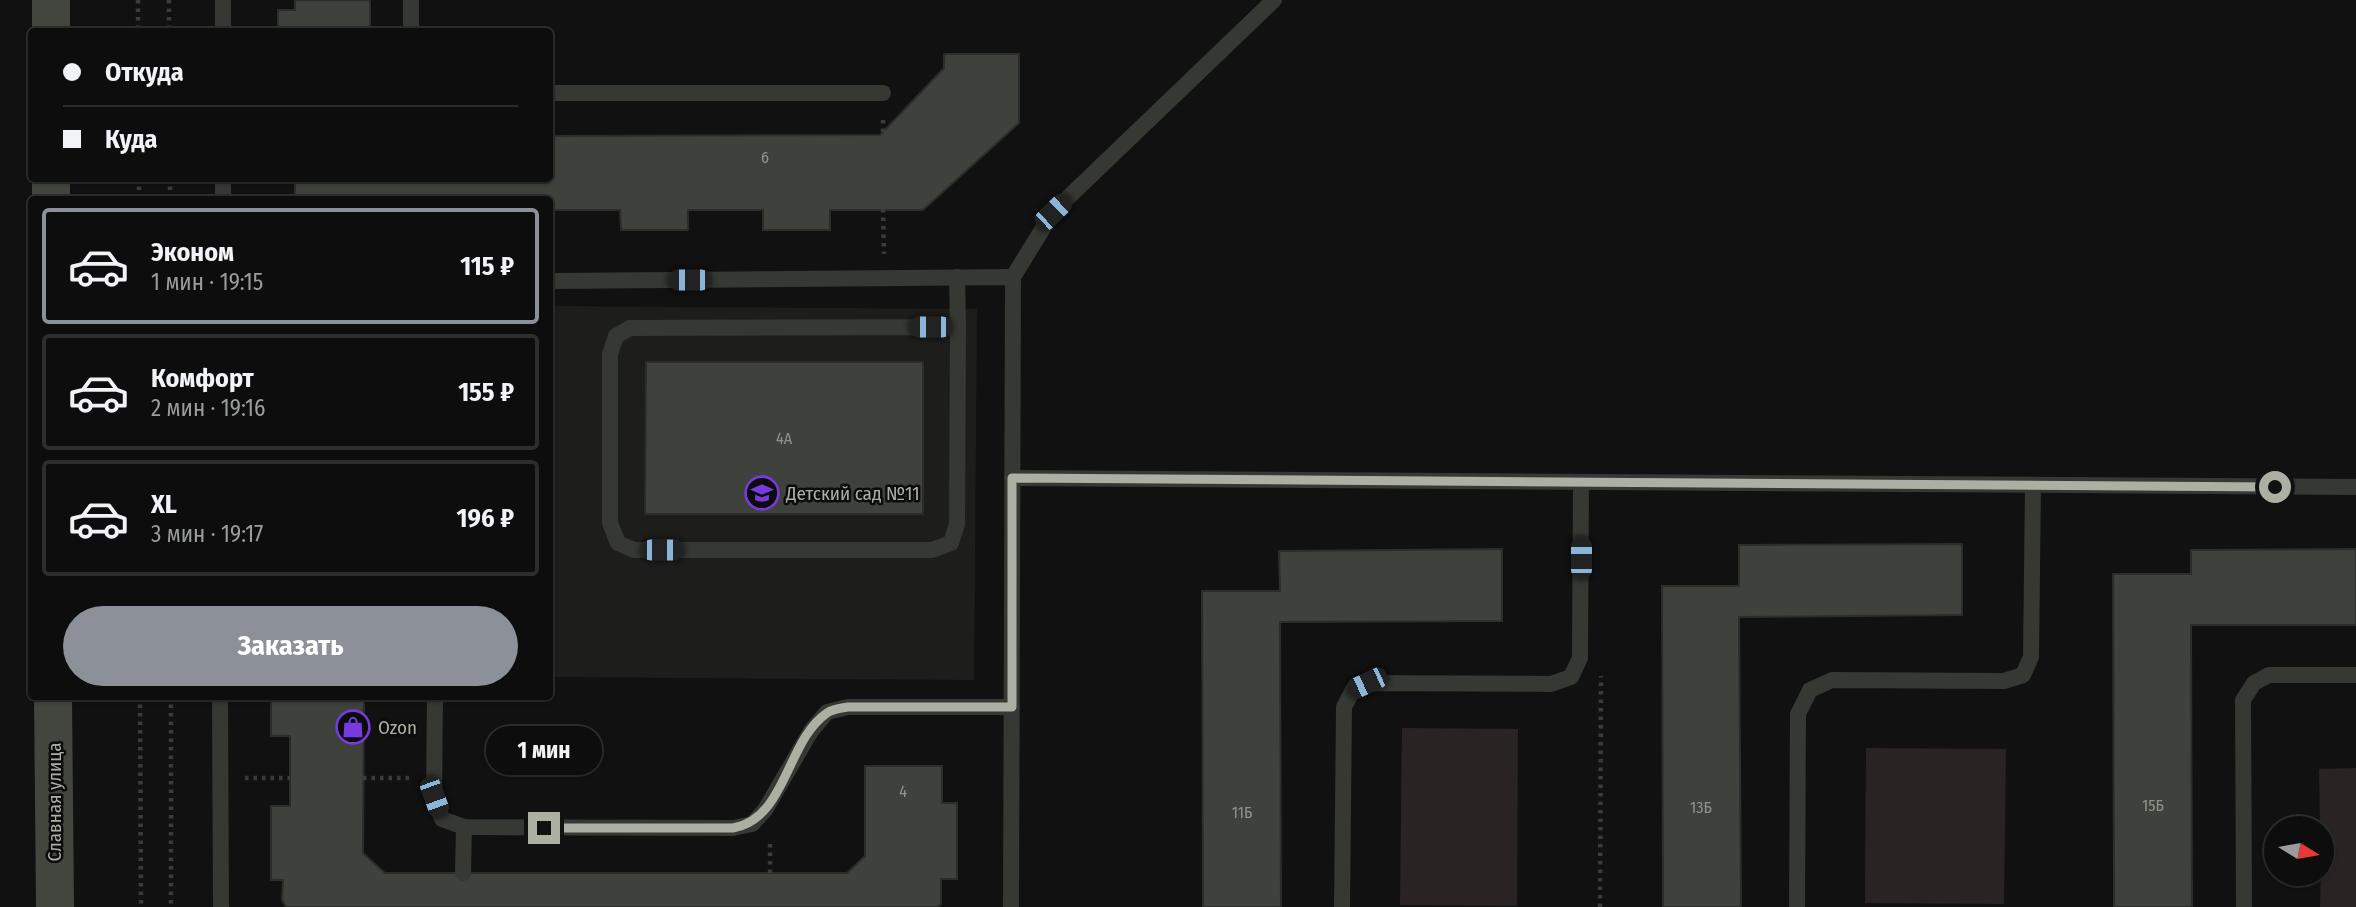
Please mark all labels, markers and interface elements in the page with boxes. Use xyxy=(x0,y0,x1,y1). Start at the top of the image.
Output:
text: Откуда xyxy=(105,57,184,88)
text: Куда xyxy=(105,124,158,155)
house number: 6 xyxy=(761,148,769,167)
car xyxy=(1031,190,1076,234)
icon: car xyxy=(67,235,130,298)
text: Эконом xyxy=(151,237,234,268)
text: 115 ₽ xyxy=(460,251,514,282)
text: 1 мин · 19:15 xyxy=(151,268,263,296)
car xyxy=(669,270,711,291)
car xyxy=(910,317,952,338)
icon: car xyxy=(67,361,130,424)
text: Комфорт xyxy=(151,363,254,394)
text: 155 ₽ xyxy=(458,377,514,408)
text: 2 мин · 19:16 xyxy=(151,394,265,422)
house number: 4А xyxy=(776,429,793,448)
route start xyxy=(2259,471,2291,503)
school or university icon: Детский сад №11 xyxy=(743,474,781,512)
place label: Детский сад №11 xyxy=(785,482,920,505)
icon: car xyxy=(67,487,130,550)
text: XL xyxy=(151,489,177,520)
text: 196 ₽ xyxy=(456,503,514,534)
text: 3 мин · 19:17 xyxy=(151,520,263,548)
car xyxy=(1571,537,1592,579)
car xyxy=(642,540,684,561)
button: Заказать xyxy=(63,606,518,686)
car xyxy=(1344,665,1391,701)
shop icon: Ozon xyxy=(334,708,372,746)
place label: Ozon xyxy=(378,716,417,739)
callout: 1 мин xyxy=(486,726,602,776)
text: 1 мин xyxy=(517,736,571,764)
street label: Славная улица xyxy=(43,742,66,862)
car xyxy=(417,774,452,820)
house number: 4 xyxy=(899,782,907,801)
house number: 15Б xyxy=(2142,796,2164,815)
house number: 13Б xyxy=(1690,798,1712,817)
house number: 11Б xyxy=(1232,803,1252,822)
route end xyxy=(528,812,560,844)
north arrow xyxy=(2264,816,2334,886)
map controls xyxy=(2264,816,2334,886)

